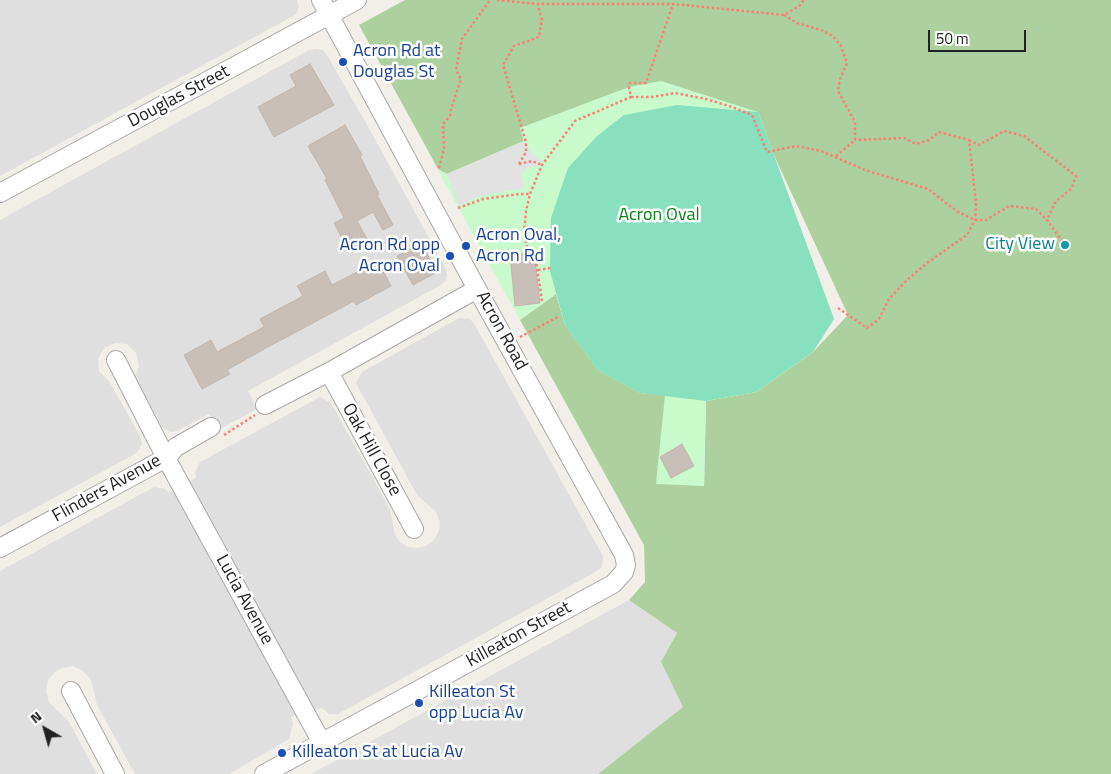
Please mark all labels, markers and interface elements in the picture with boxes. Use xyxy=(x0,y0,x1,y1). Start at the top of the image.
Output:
scale bar xyxy=(931,20,1028,52)
text: 50 m xyxy=(936,27,969,50)
place label: Acron Rd at Douglas St xyxy=(353,41,440,84)
marker: Acron Rd at Douglas St xyxy=(337,56,349,68)
street label: Douglas Street xyxy=(125,61,233,133)
park label: Acron Oval xyxy=(618,205,700,227)
place label: Acron Oval, Acron Rd xyxy=(476,225,561,268)
place label: City View xyxy=(985,234,1055,256)
place label: Acron Rd opp Acron Oval xyxy=(339,235,440,278)
marker: City View xyxy=(1059,239,1071,251)
marker: Acron Oval, Acron Rd xyxy=(460,240,472,252)
marker: Acron Rd opp Acron Oval xyxy=(444,250,456,262)
street label: Acron Road xyxy=(471,288,531,374)
street label: Oak Hill Close xyxy=(337,400,405,500)
street label: Flinders Avenue xyxy=(49,450,165,528)
street label: Lucia Avenue xyxy=(211,551,277,649)
street label: Killeaton Street xyxy=(463,597,575,673)
place label: Killeaton St opp Lucia Av xyxy=(429,682,523,724)
marker: Killeaton St opp Lucia Av xyxy=(413,697,425,709)
north arrow xyxy=(20,704,70,754)
text: N xyxy=(25,706,46,728)
place label: Killeaton St at Lucia Av xyxy=(292,742,463,764)
marker: Killeaton St at Lucia Av xyxy=(276,747,288,759)

